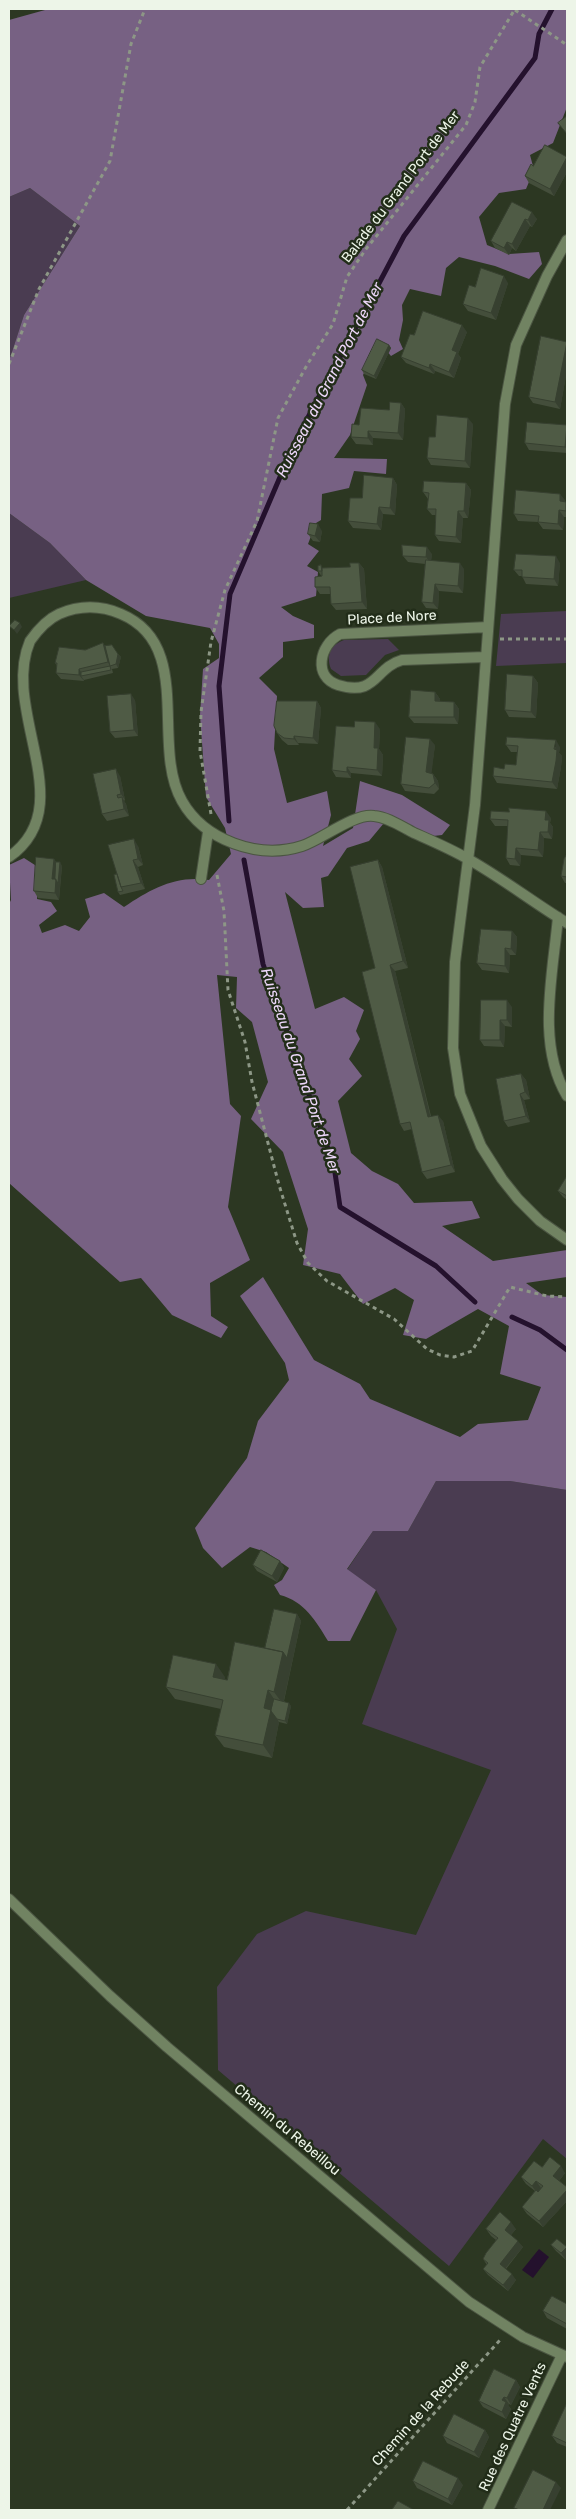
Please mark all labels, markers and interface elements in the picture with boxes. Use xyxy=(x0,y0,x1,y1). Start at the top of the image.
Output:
street label: Balade du Grand Port de Mer xyxy=(338,108,464,266)
water label: Ruisseau du Grand Port de Mer xyxy=(273,279,387,481)
street label: Place de Nore xyxy=(347,607,437,629)
water label: Ruisseau du Grand Port de Mer xyxy=(256,966,344,1176)
street label: Chemin du Rebeillou xyxy=(231,2081,343,2179)
street label: Chemin de la Rebude xyxy=(369,2356,473,2470)
street label: Rue des Quatre Vents xyxy=(476,2360,550,2494)

